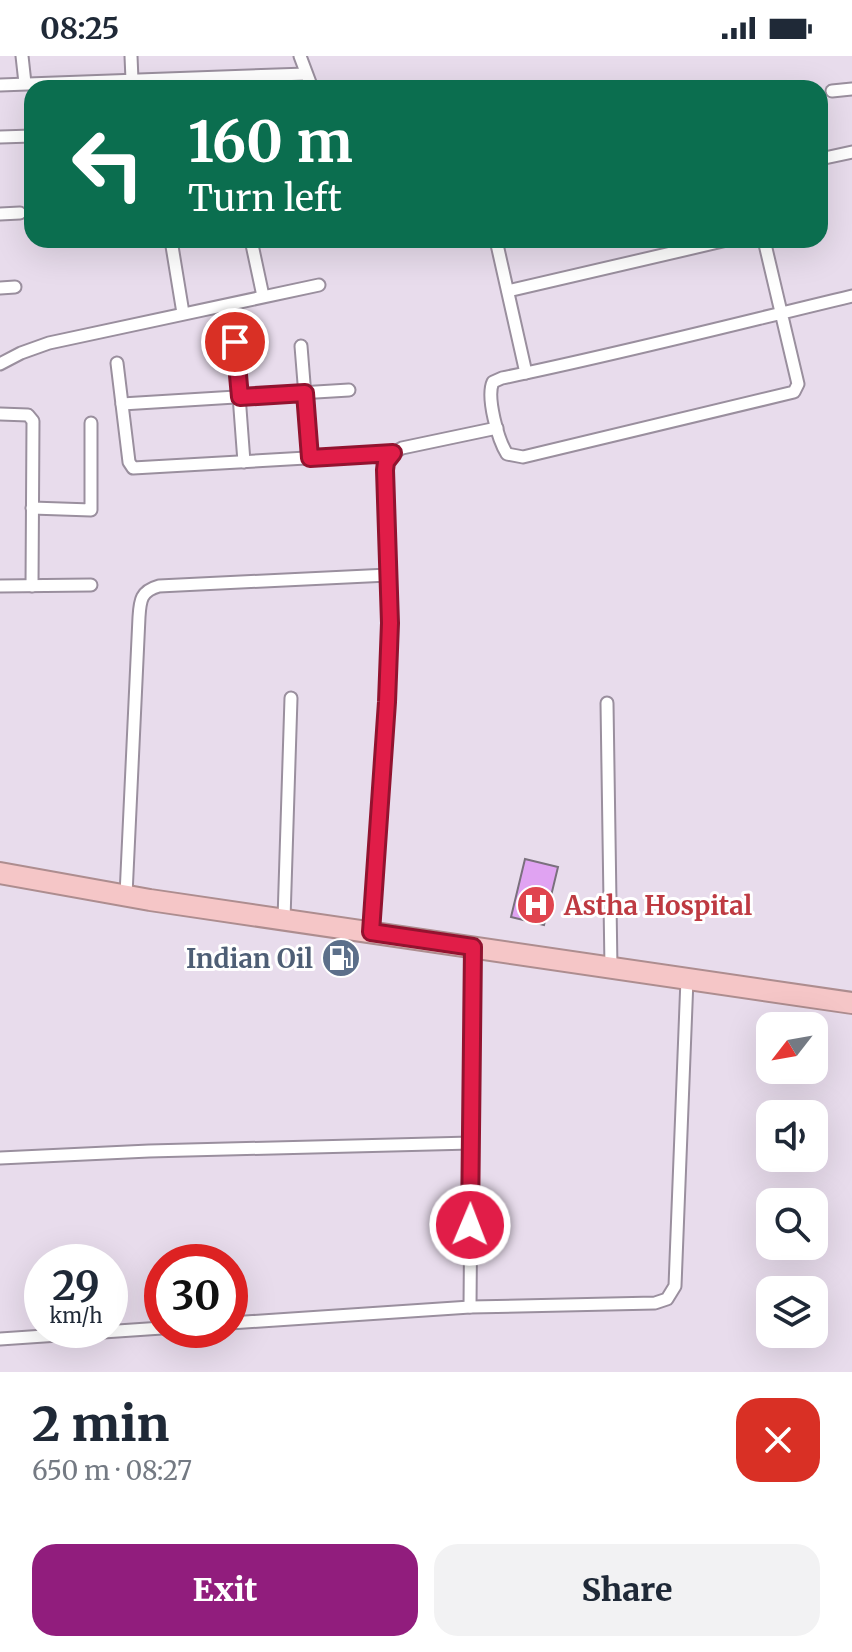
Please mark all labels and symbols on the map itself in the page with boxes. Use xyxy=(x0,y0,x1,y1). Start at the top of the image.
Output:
pin xyxy=(201,308,269,376)
hospital icon: Astha Hospital xyxy=(515,884,557,926)
place label: Astha Hospital xyxy=(563,889,752,922)
fuel station icon: Indian Oil xyxy=(320,937,362,979)
place label: Indian Oil xyxy=(186,942,313,975)
north arrow xyxy=(756,1012,828,1084)
position arrow xyxy=(428,1183,512,1267)
speed limit sign: 30 xyxy=(144,1244,248,1348)

